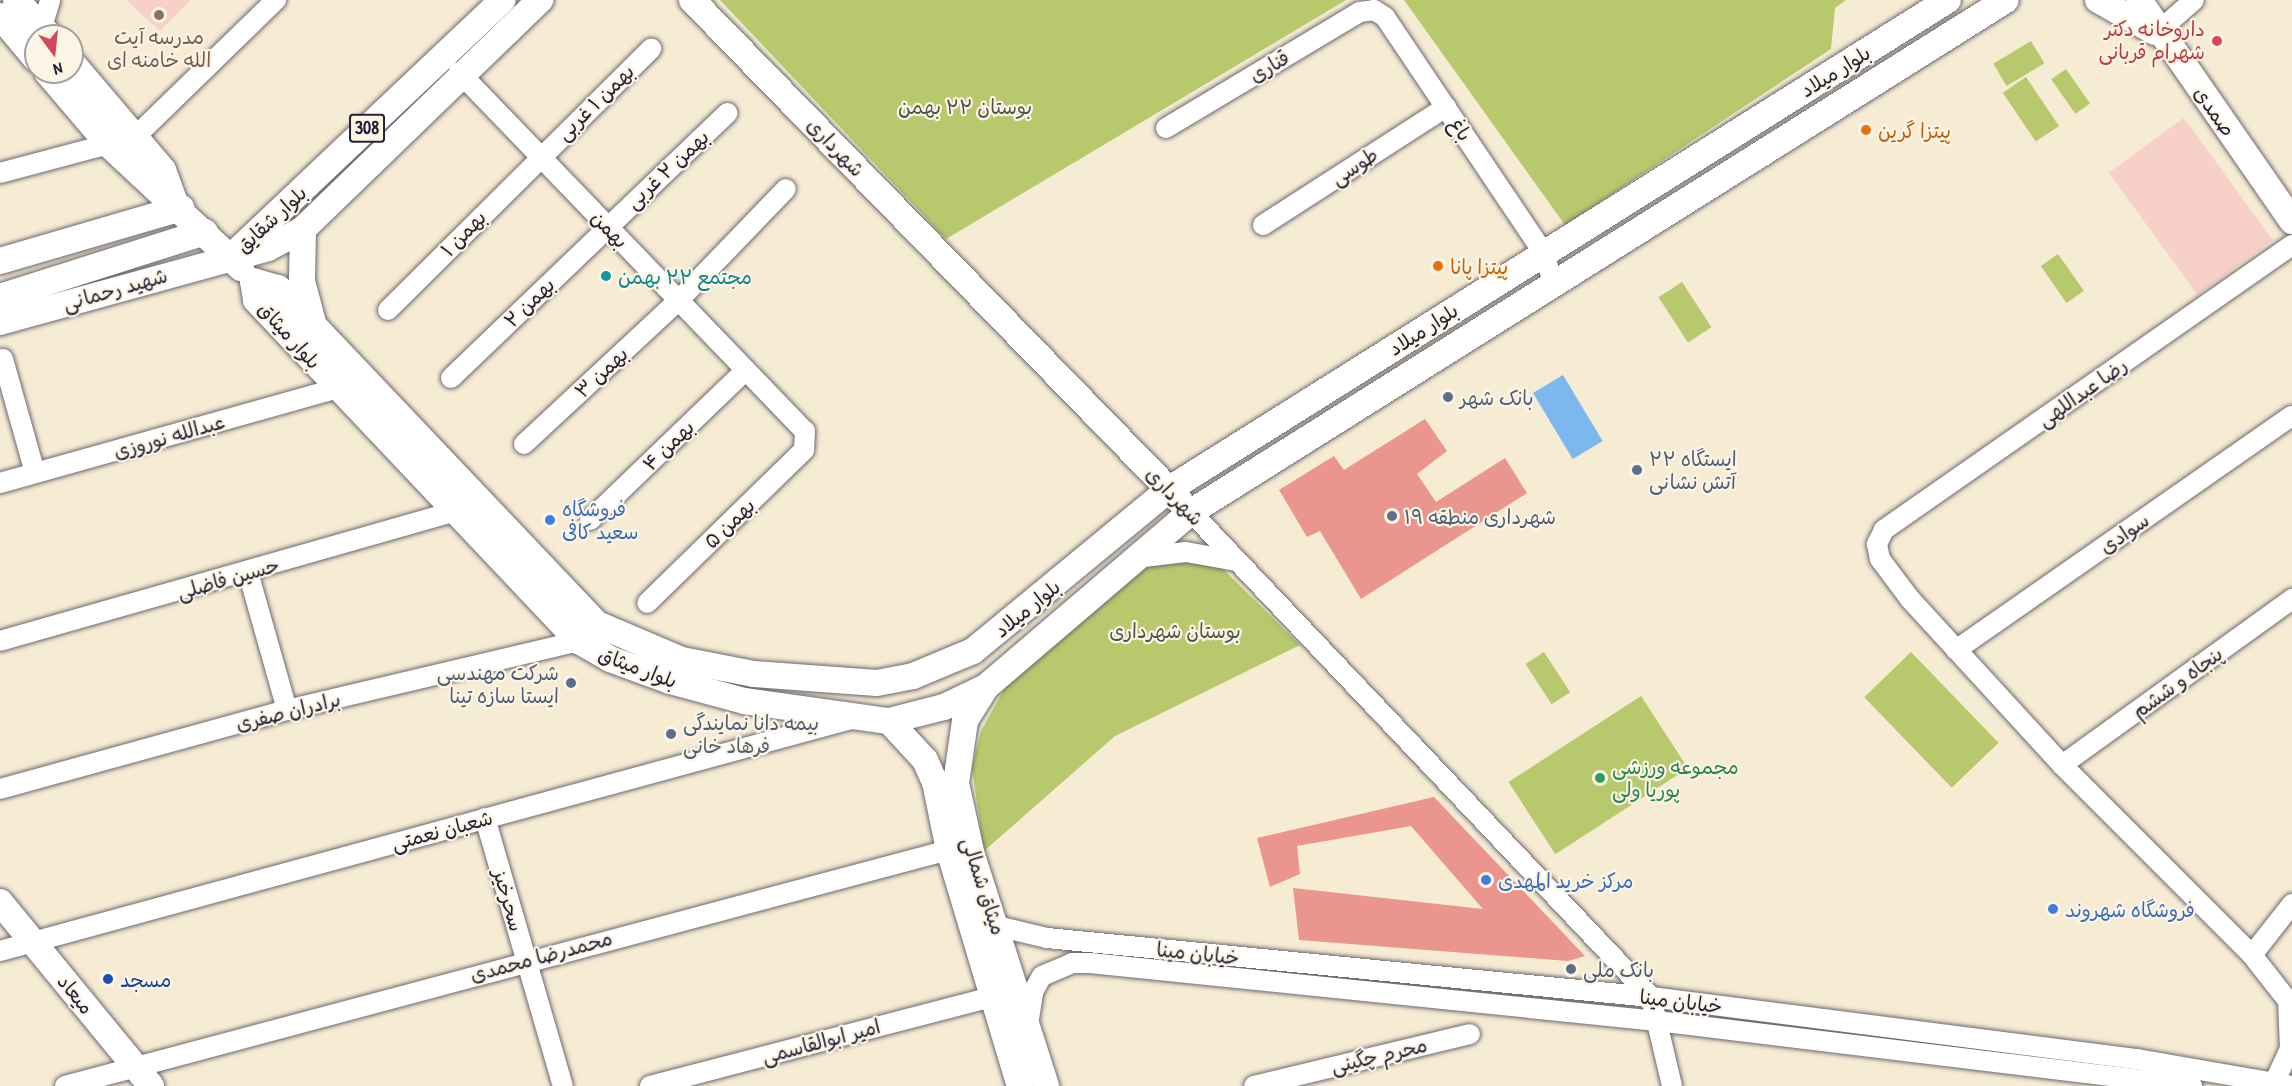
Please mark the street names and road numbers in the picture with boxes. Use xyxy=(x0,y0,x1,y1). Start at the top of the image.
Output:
street label: بلوار میلاد xyxy=(1795,40,1875,102)
street label: قناری xyxy=(1245,45,1293,87)
street label: بهمن ۱ غربی xyxy=(551,59,639,145)
street label: صمدی xyxy=(2189,81,2241,141)
road number: 308 xyxy=(349,113,385,143)
street label: شهرداری xyxy=(802,113,870,181)
street label: باغ xyxy=(1445,113,1477,145)
street label: بهمن ۲ غربی xyxy=(620,124,714,214)
street label: طوسی xyxy=(1326,142,1382,190)
street label: بلوار شقایق xyxy=(231,180,311,258)
street label: بهمن ۱ xyxy=(435,205,491,261)
street label: بهمن xyxy=(586,205,634,253)
street label: شهید رحمانی xyxy=(60,263,170,315)
street label: بهمن ۲ xyxy=(499,272,559,332)
street label: بلوار میثاق xyxy=(254,296,326,374)
street label: بلوار میلاد xyxy=(1384,298,1462,360)
street label: بهمن ۳ xyxy=(569,341,633,403)
street label: رضا عبداللهی xyxy=(2033,352,2131,432)
street label: عبدالله نوروزی xyxy=(111,409,227,463)
street label: بهمن ۴ xyxy=(637,415,699,475)
street label: شهرداری xyxy=(1141,462,1209,530)
street label: بهمن ۵ xyxy=(699,493,759,553)
street label: سوادی xyxy=(2095,507,2153,559)
street label: حسین فاضلی xyxy=(174,552,282,604)
street label: بلوار میلاد xyxy=(989,574,1065,642)
street label: بلوار میثاق xyxy=(595,641,681,693)
street label: پنجاه و ششم xyxy=(2127,641,2227,723)
street label: برادران صفری xyxy=(233,686,343,736)
street label: شعبان نعمتی xyxy=(389,805,495,855)
street label: میثاق شمالی xyxy=(957,834,1011,938)
street label: سحرخیز xyxy=(489,866,529,934)
street label: محمدرضا محمدی xyxy=(467,925,615,987)
street label: خیابان مینا xyxy=(1155,937,1241,969)
street label: میعاد xyxy=(53,969,99,1019)
street label: خیابان مینا xyxy=(1638,984,1724,1018)
street label: امیر ابوالقاسمی xyxy=(759,1014,883,1068)
street label: محرم چگینی xyxy=(1328,1032,1430,1078)

